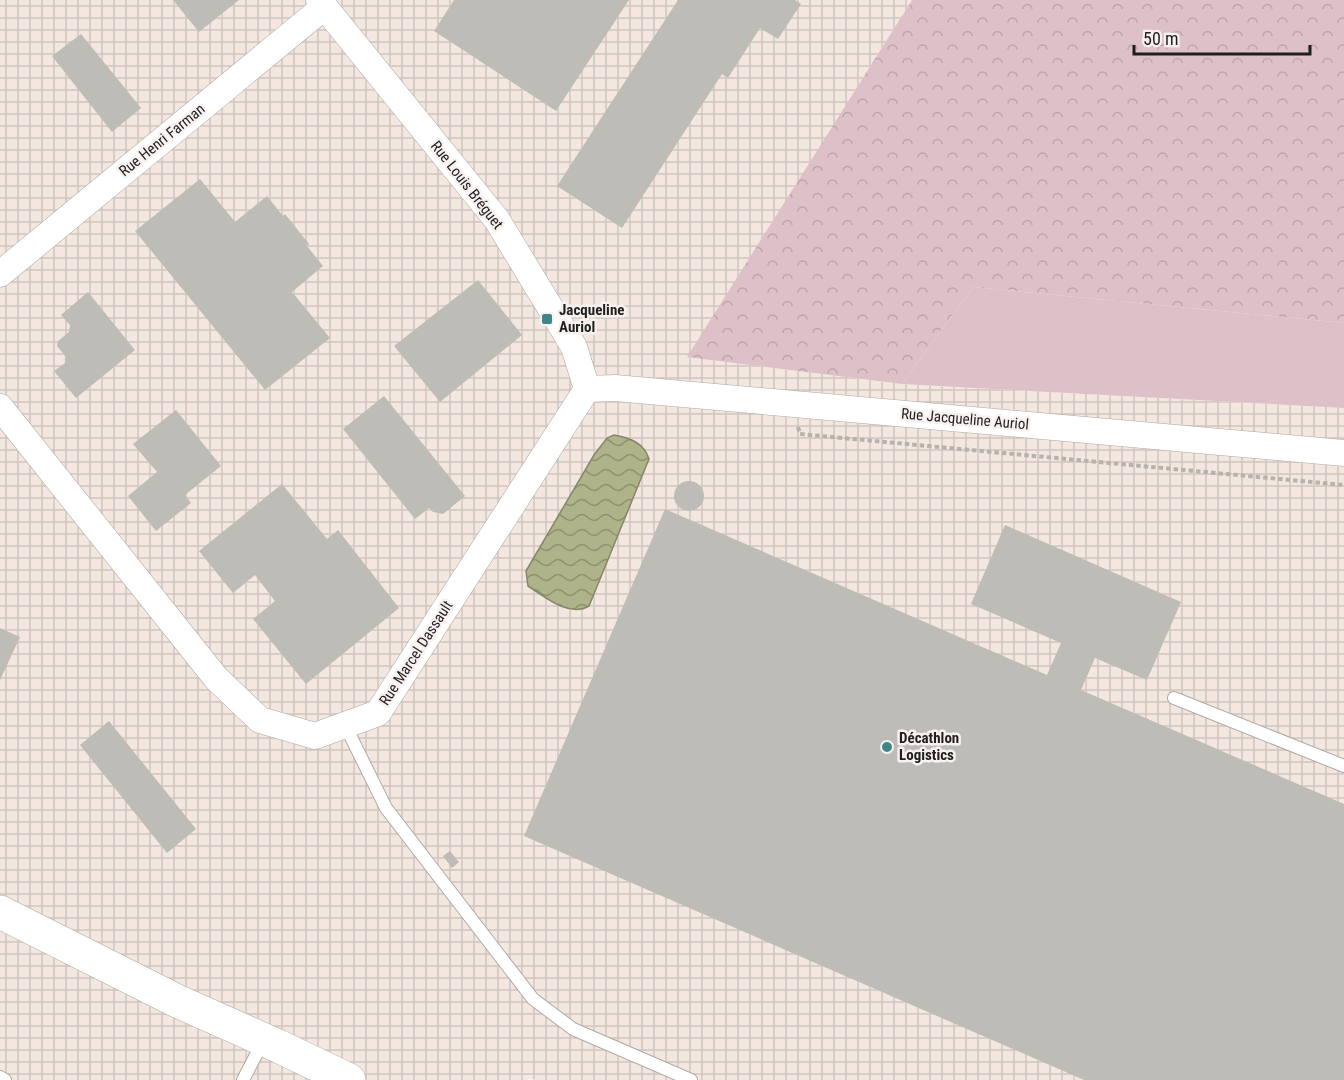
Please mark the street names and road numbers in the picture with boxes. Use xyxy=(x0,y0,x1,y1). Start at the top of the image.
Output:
street label: Rue Henri Farman xyxy=(115,100,209,180)
street label: Rue Louis Bréguet xyxy=(427,137,507,233)
street label: Rue Jacqueline Auriol xyxy=(900,404,1030,434)
street label: Rue Marcel Dassault xyxy=(375,597,457,709)

